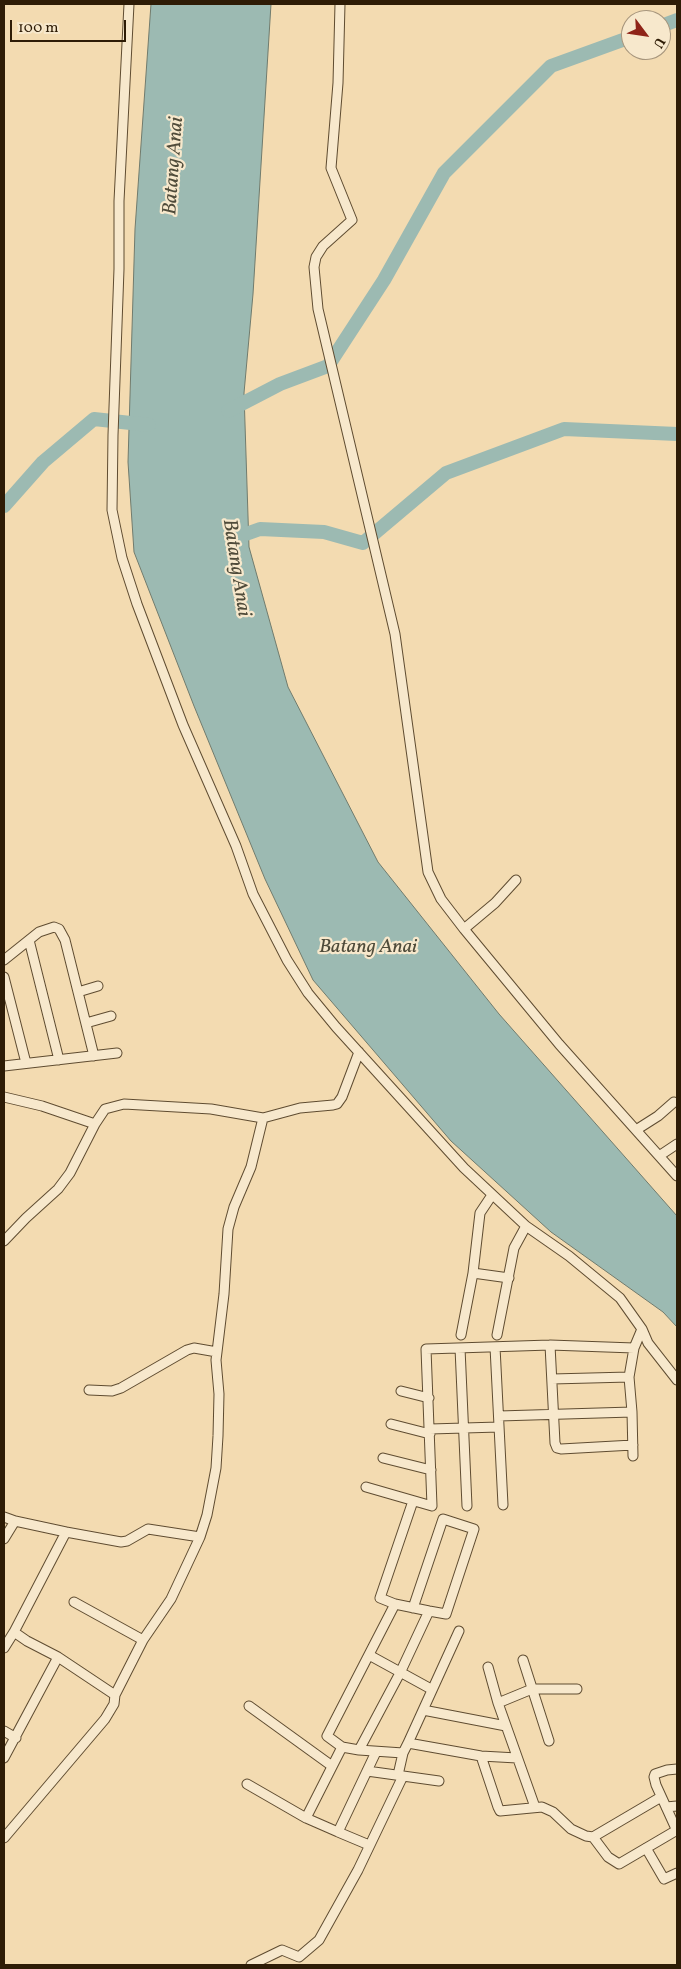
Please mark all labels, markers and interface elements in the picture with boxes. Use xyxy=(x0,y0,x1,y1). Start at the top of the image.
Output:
scale bar xyxy=(12,10,129,42)
north arrow xyxy=(621,10,671,60)
text: 100 m xyxy=(18,18,58,39)
text: U xyxy=(648,33,669,51)
water label: Batang Anai xyxy=(160,116,190,216)
water label: Batang Anai xyxy=(215,518,255,618)
water label: Batang Anai xyxy=(319,936,417,960)

